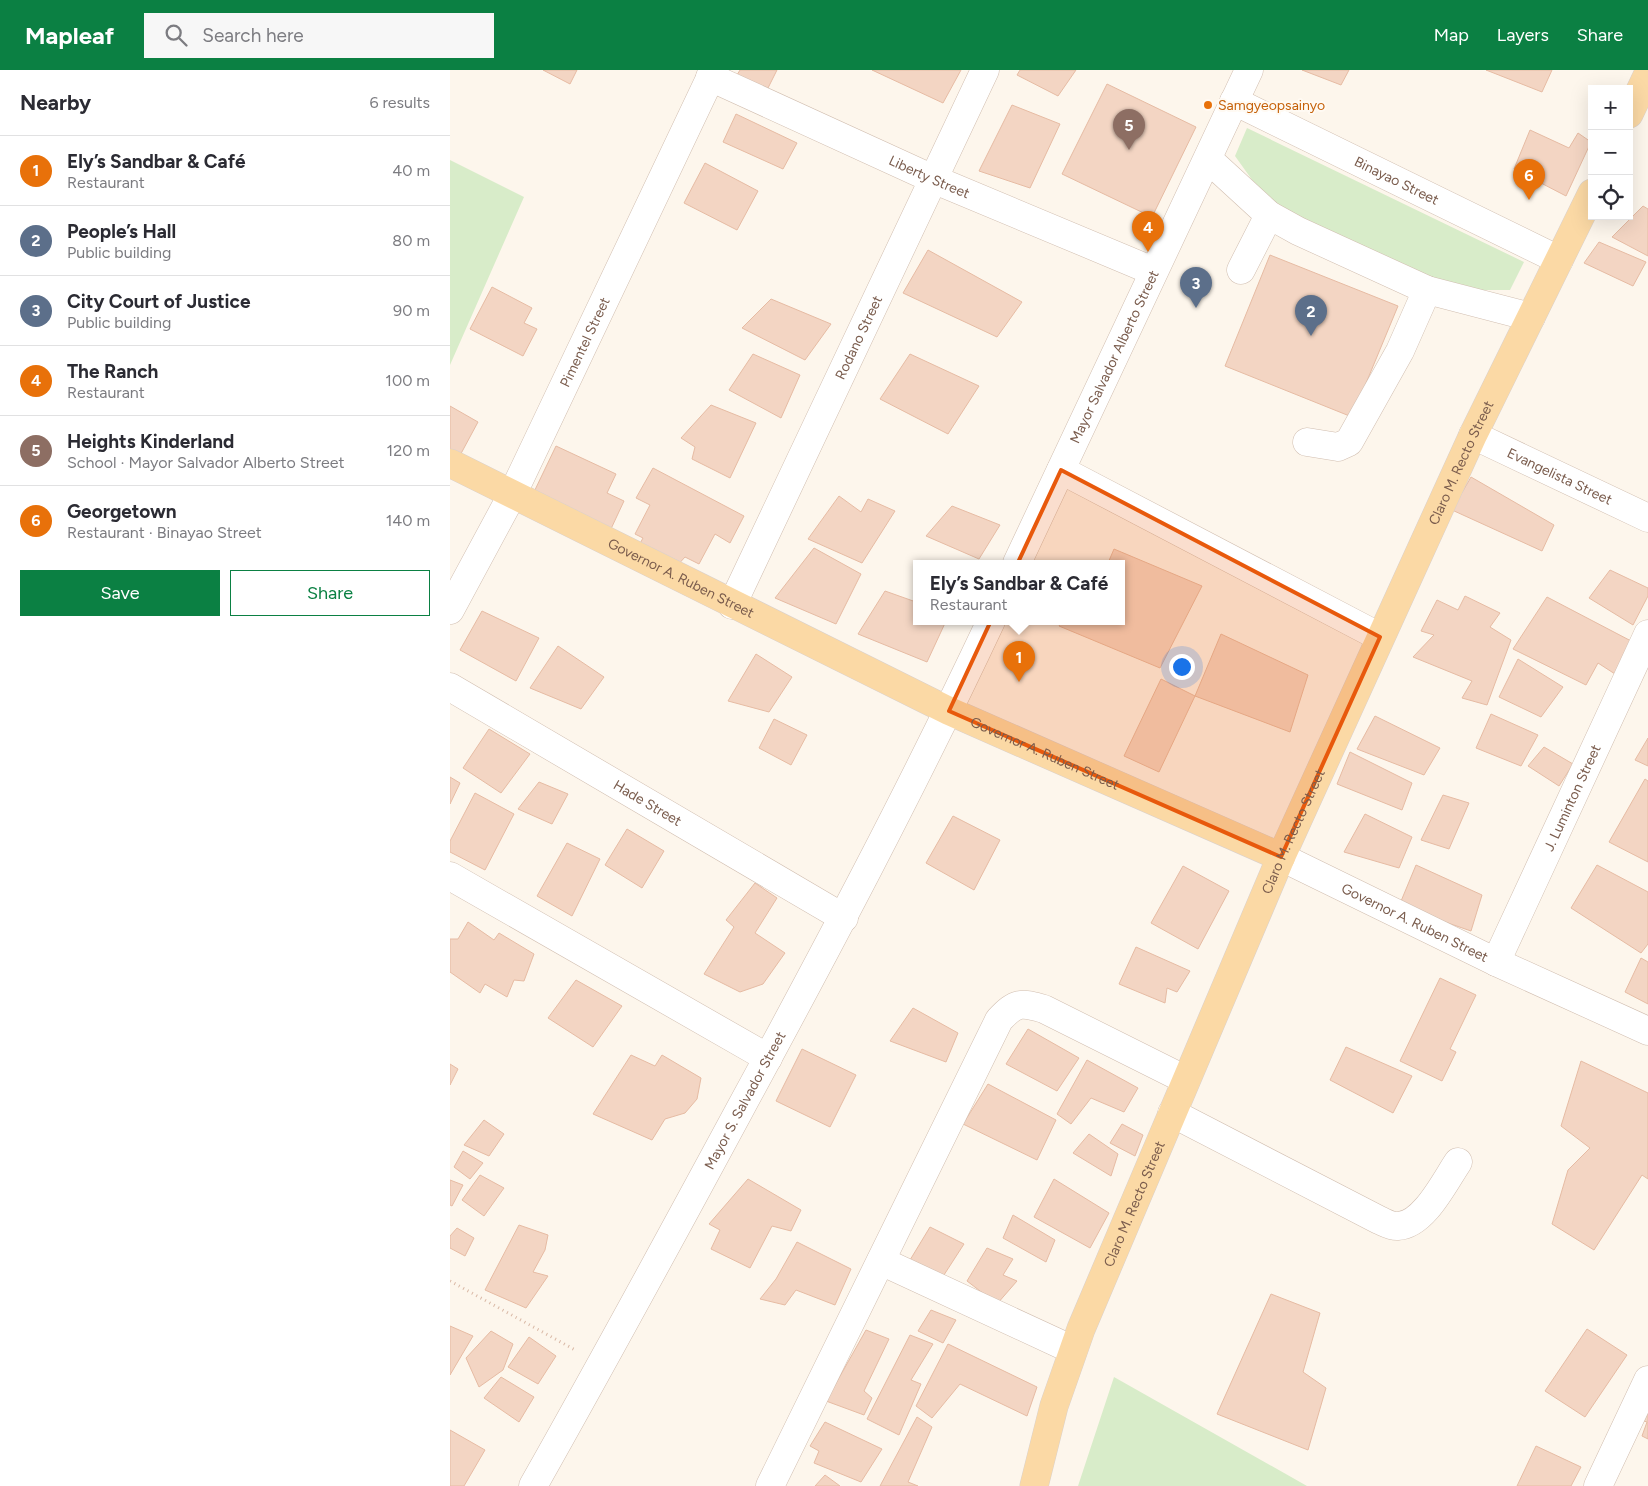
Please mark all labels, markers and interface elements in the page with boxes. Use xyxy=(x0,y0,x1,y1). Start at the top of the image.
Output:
search box xyxy=(144,13,494,58)
text: Mapleaf xyxy=(25,21,114,50)
icon: search xyxy=(162,21,190,49)
text: Search here xyxy=(202,24,304,47)
text: Map xyxy=(1434,24,1469,46)
text: Layers xyxy=(1497,24,1549,46)
text: Share xyxy=(1577,24,1623,46)
map controls xyxy=(1588,85,1633,220)
button: + xyxy=(1588,85,1633,130)
text: Nearby xyxy=(20,90,91,115)
text: 6 results xyxy=(369,93,430,112)
place label: Samgyeopsainyo xyxy=(1218,97,1325,114)
marker: Samgyeopsainyo xyxy=(1202,99,1214,111)
pin: 5 xyxy=(1113,109,1145,150)
button: − xyxy=(1588,130,1633,175)
text: Ely’s Sandbar & Café xyxy=(67,150,246,173)
street label: Liberty Street xyxy=(886,152,972,202)
street label: Binayao Street xyxy=(1352,153,1442,208)
pin: 6 xyxy=(1513,159,1545,200)
text: 1 xyxy=(33,161,39,180)
text: 40 m xyxy=(392,161,430,180)
text: Restaurant xyxy=(67,173,145,192)
button: locate xyxy=(1588,175,1633,220)
pin: 4 xyxy=(1132,211,1164,252)
text: People’s Hall xyxy=(67,220,176,243)
text: 2 xyxy=(31,231,41,250)
text: 80 m xyxy=(392,231,430,250)
text: Public building xyxy=(67,243,171,262)
street label: Mayor Salvador Alberto Street xyxy=(1066,267,1162,446)
pin: 3 xyxy=(1180,267,1212,308)
text: City Court of Justice xyxy=(67,290,251,313)
street label: Rodano Street xyxy=(831,293,886,382)
street label: Pimentel Street xyxy=(556,294,613,390)
pin: 2 xyxy=(1295,295,1327,336)
text: 3 xyxy=(32,301,40,320)
text: 90 m xyxy=(393,301,430,320)
text: Public building xyxy=(67,313,171,332)
text: The Ranch xyxy=(67,360,158,383)
text: 4 xyxy=(31,371,41,390)
text: 100 m xyxy=(385,371,430,390)
text: Restaurant xyxy=(67,383,145,402)
street label: Claro M. Recto Street xyxy=(1425,398,1497,528)
text: Heights Kinderland xyxy=(67,430,234,453)
text: 5 xyxy=(31,441,41,460)
text: 120 m xyxy=(387,441,430,460)
street label: Evangelista Street xyxy=(1504,444,1615,508)
text: School · Mayor Salvador Alberto Street xyxy=(67,453,345,472)
text: Georgetown xyxy=(67,500,177,523)
text: 6 xyxy=(31,511,41,530)
text: 140 m xyxy=(386,511,430,530)
text: Restaurant · Binayao Street xyxy=(67,523,262,542)
street label: Governor A. Ruben Street xyxy=(605,534,757,621)
popup xyxy=(913,560,1125,625)
button: Save xyxy=(20,570,220,616)
button: Share xyxy=(230,570,430,616)
text: Ely’s Sandbar & Café xyxy=(930,572,1108,595)
text: Restaurant xyxy=(930,595,1008,614)
pin: 1 xyxy=(1003,641,1035,682)
your location xyxy=(1169,654,1195,680)
street label: Governor A. Ruben Street xyxy=(968,713,1122,793)
street label: J. Luminton Street xyxy=(1540,742,1604,854)
street label: Claro M. Recto Street xyxy=(1258,766,1328,896)
street label: Hade Street xyxy=(610,776,685,829)
street label: Governor A. Ruben Street xyxy=(1339,879,1491,965)
street label: Mayor S. Salvador Street xyxy=(701,1028,789,1172)
street label: Claro M. Recto Street xyxy=(1100,1138,1168,1269)

